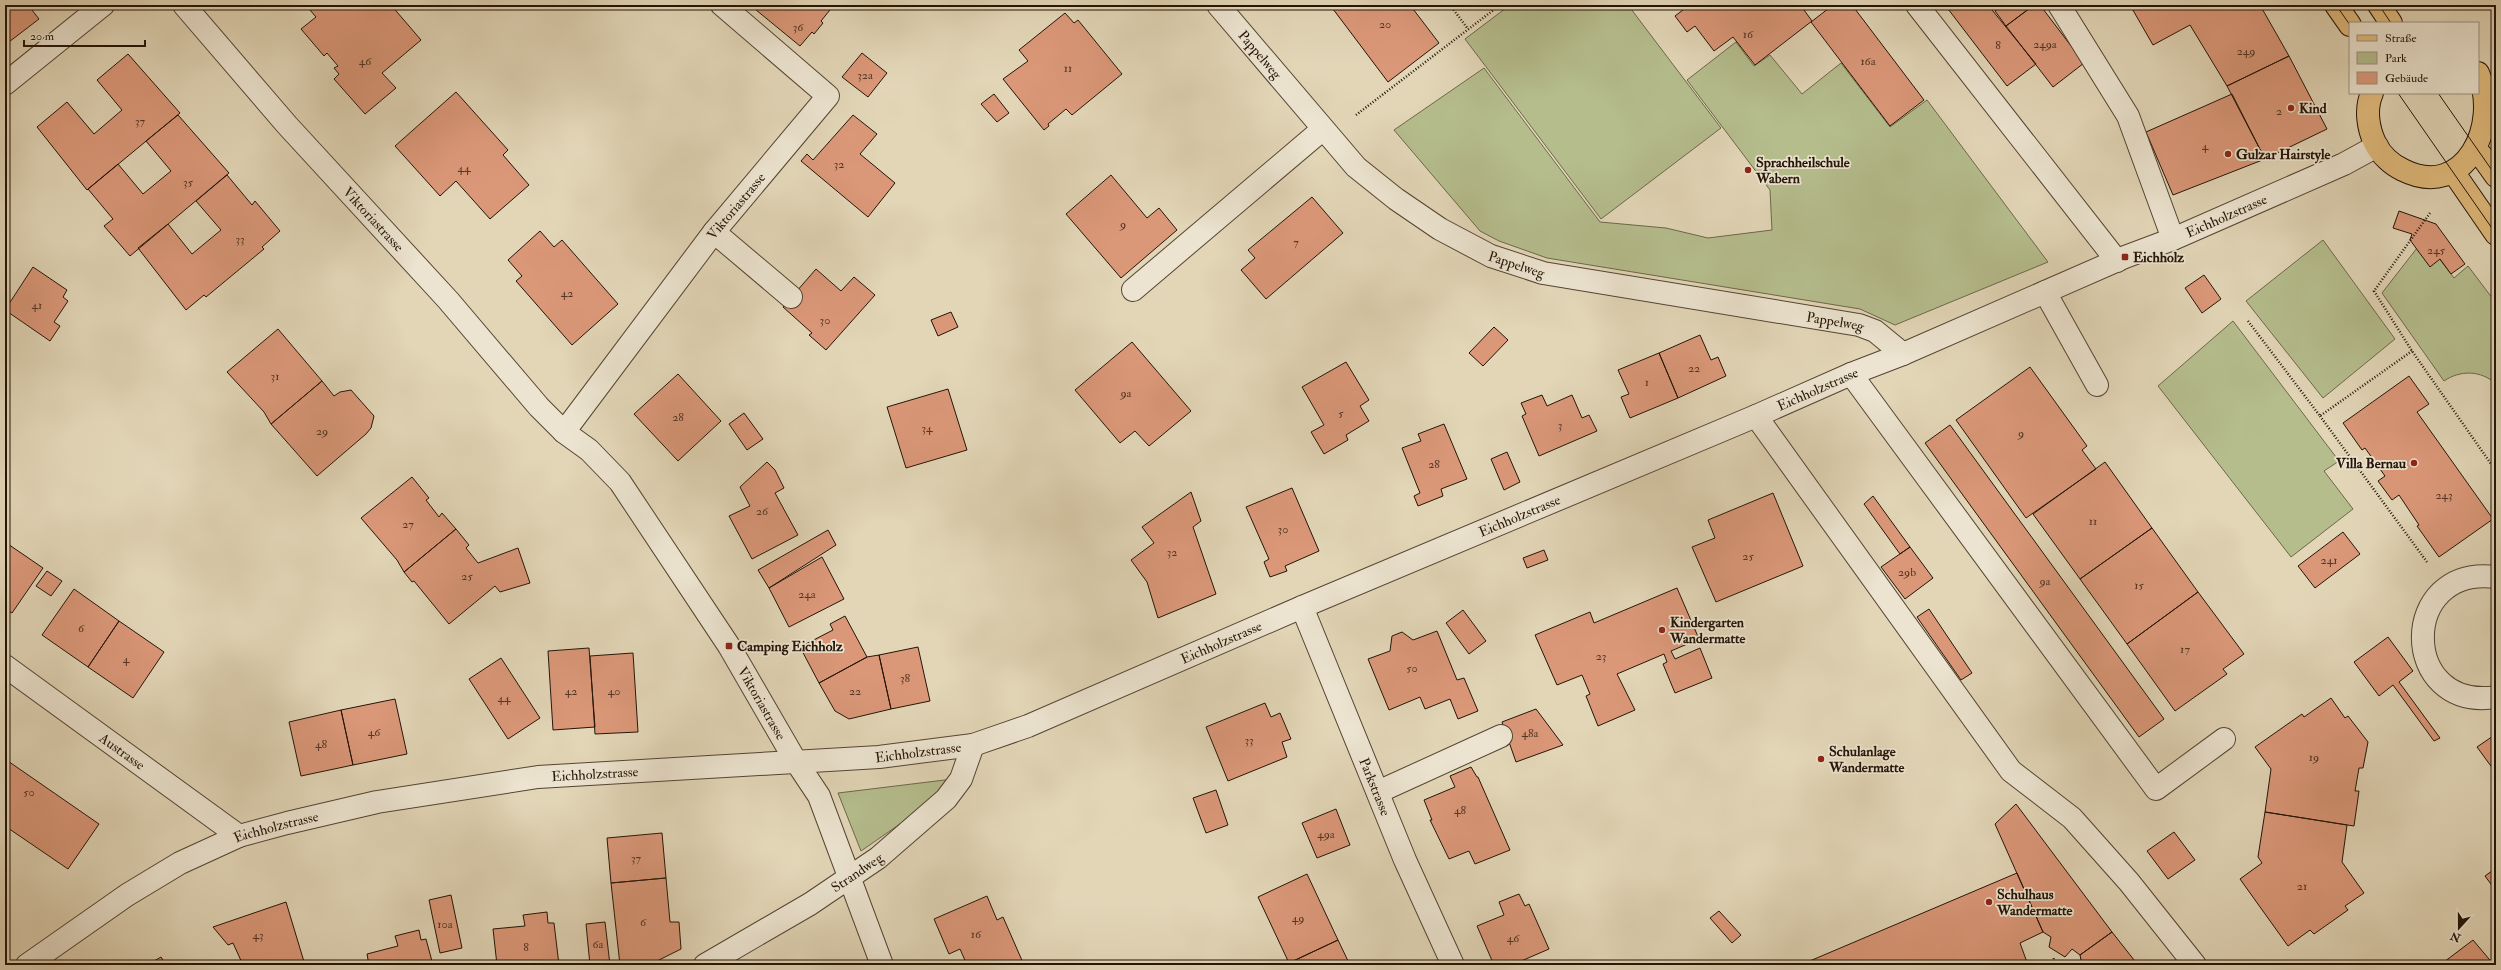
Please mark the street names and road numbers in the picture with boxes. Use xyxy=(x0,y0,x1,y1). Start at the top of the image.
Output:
street label: Pappelweg xyxy=(1235,27,1286,83)
street label: Viktoriastrasse xyxy=(703,169,769,243)
street label: Viktoriastrasse xyxy=(340,183,408,255)
street label: Eichholzstrasse xyxy=(2183,190,2270,241)
street label: Pappelweg xyxy=(1486,247,1548,282)
street label: Pappelweg xyxy=(1805,308,1868,335)
street label: Eichholzstrasse xyxy=(1774,364,1861,414)
street label: Eichholzstrasse xyxy=(1476,491,1563,540)
street label: Eichholzstrasse xyxy=(1178,617,1265,667)
street label: Viktoriastrasse xyxy=(734,663,790,743)
street label: Austrasse xyxy=(96,729,148,773)
street label: Eichholzstrasse xyxy=(874,738,963,766)
street label: Parkstrasse xyxy=(1356,755,1395,818)
street label: Eichholzstrasse xyxy=(551,763,639,785)
street label: Eichholzstrasse xyxy=(231,807,320,846)
street label: Strandweg xyxy=(828,848,887,896)

